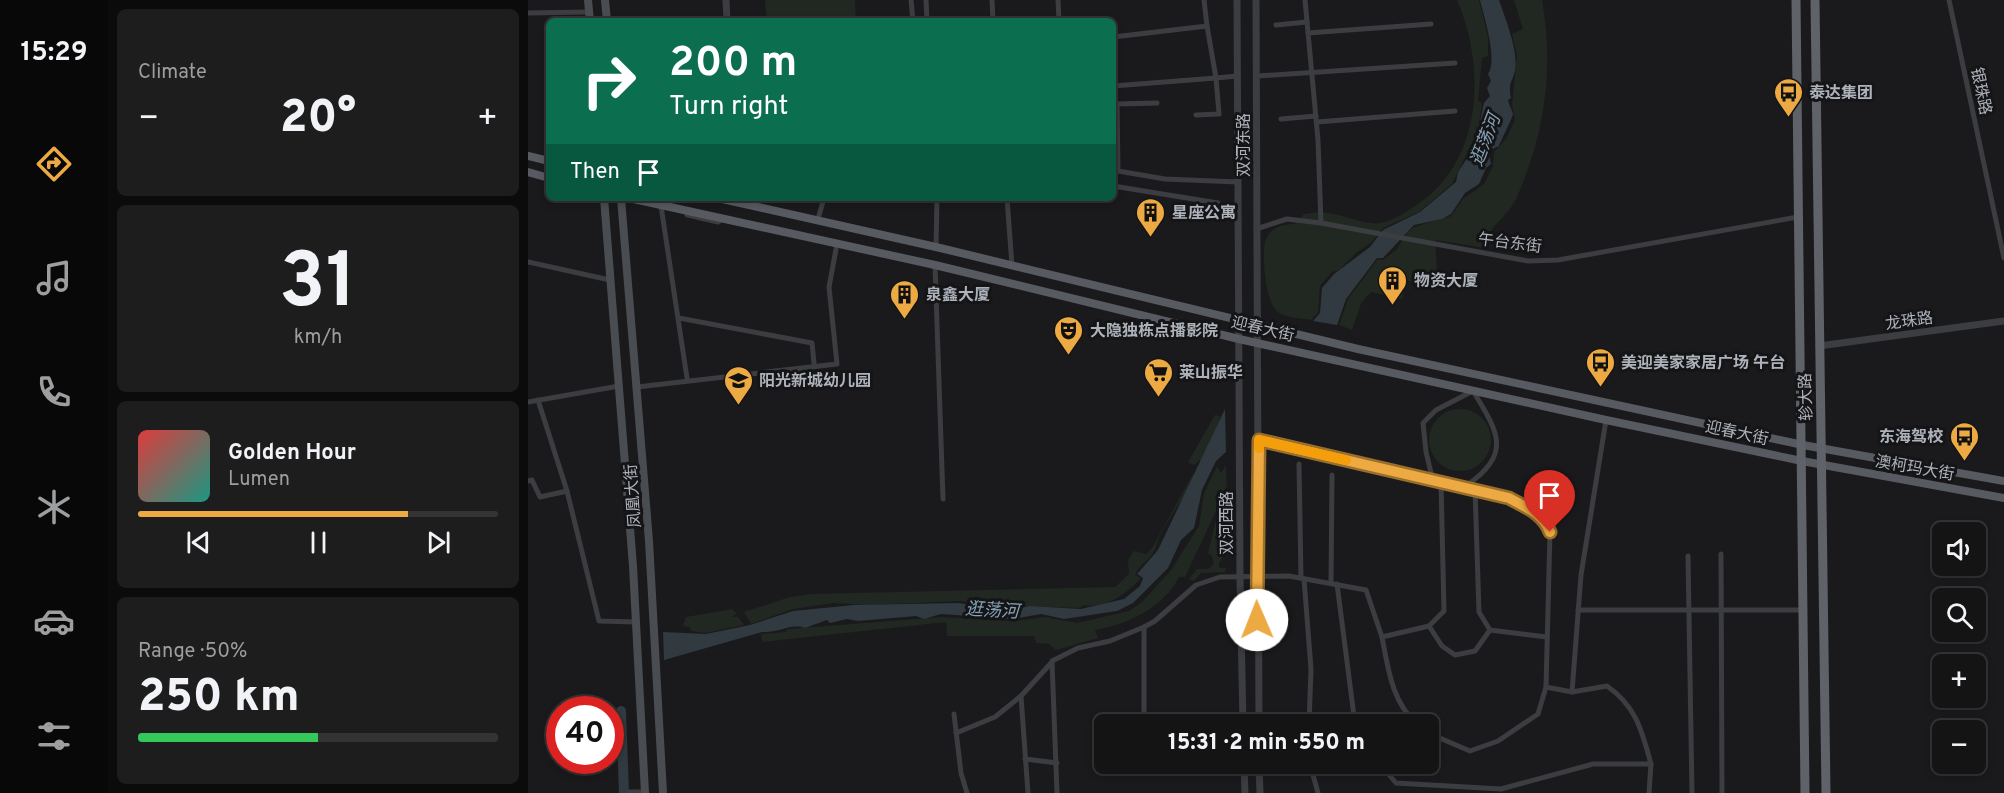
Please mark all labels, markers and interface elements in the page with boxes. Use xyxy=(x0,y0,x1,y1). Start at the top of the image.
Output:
text: 15:29 xyxy=(21,36,87,70)
text: 200 m xyxy=(669,38,797,91)
icon: right xyxy=(570,42,648,120)
text: Climate xyxy=(138,60,207,86)
street label: 银珠路 xyxy=(1965,66,1995,117)
bus stop icon: 泰达集团 xyxy=(1772,76,1804,118)
place label: 泰达集团 xyxy=(1809,84,1873,104)
text: Turn right xyxy=(669,90,788,124)
text: 20° xyxy=(280,91,356,148)
text: − xyxy=(138,99,159,141)
text: + xyxy=(477,99,498,141)
water label: 逛荡河 xyxy=(1466,108,1508,170)
street label: 双河东路 xyxy=(1235,113,1255,177)
icon: directions xyxy=(33,143,75,185)
icon: arrive xyxy=(632,156,665,189)
text: Then xyxy=(570,159,620,186)
building icon: 星座公寓 xyxy=(1135,196,1167,238)
place label: 星座公寓 xyxy=(1172,204,1236,224)
street label: 午台东街 xyxy=(1477,230,1543,258)
text: 31 xyxy=(279,236,357,335)
icon: music xyxy=(33,257,75,299)
building icon: 物资大厦 xyxy=(1377,264,1409,306)
place label: 物资大厦 xyxy=(1414,272,1478,292)
building icon: 泉鑫大厦 xyxy=(889,278,921,320)
place label: 泉鑫大厦 xyxy=(926,286,990,306)
street label: 龙珠路 xyxy=(1884,309,1934,335)
street label: 迎春大街 xyxy=(1229,313,1296,347)
theatre icon: 大隐独栋点播影院 xyxy=(1053,314,1085,356)
place label: 大隐独栋点播影院 xyxy=(1090,321,1218,342)
text: km/h xyxy=(294,325,342,351)
bus stop icon: 美迎美家家居广场 午台 xyxy=(1584,346,1616,388)
place label: 美迎美家家居广场 午台 xyxy=(1621,354,1785,374)
supermarket icon: 莱山振华 xyxy=(1142,356,1174,398)
place label: 莱山振华 xyxy=(1179,363,1243,384)
school or university icon: 阳光新城幼儿园 xyxy=(722,364,754,406)
icon: phone xyxy=(33,371,75,413)
place label: 阳光新城幼儿园 xyxy=(759,371,871,392)
street label: 轸大路 xyxy=(1796,373,1818,421)
street label: 迎春大街 xyxy=(1703,418,1770,450)
bus stop icon: 东海驾校 xyxy=(1948,420,1980,462)
place label: 东海驾校 xyxy=(1879,427,1944,448)
text: Golden Hour xyxy=(228,440,356,467)
street label: 澳柯玛大街 xyxy=(1874,452,1956,486)
street label: 凤凰大街 xyxy=(622,463,646,528)
text: Lumen xyxy=(228,467,290,493)
pin xyxy=(1524,470,1575,532)
icon: arrive xyxy=(1533,479,1566,512)
icon: climate xyxy=(33,486,75,528)
street label: 双河西路 xyxy=(1218,491,1238,555)
map controls xyxy=(1932,522,1986,774)
button: sound xyxy=(1932,522,1986,576)
icon: previous xyxy=(182,526,215,559)
icon: pause xyxy=(302,526,335,559)
icon: next xyxy=(422,526,455,559)
position arrow xyxy=(1225,588,1289,652)
button: search xyxy=(1932,588,1986,642)
water label: 逛荡河 xyxy=(964,599,1022,625)
icon: car xyxy=(33,600,75,642)
text: Range · 50% xyxy=(138,639,247,665)
button: + xyxy=(1932,654,1986,708)
text: 250 km xyxy=(138,670,299,727)
speed limit sign: 40 xyxy=(546,696,624,774)
icon: filters xyxy=(33,715,75,757)
button: − xyxy=(1932,720,1986,774)
text: 15:31 · 2 min · 550 m xyxy=(1168,730,1365,757)

